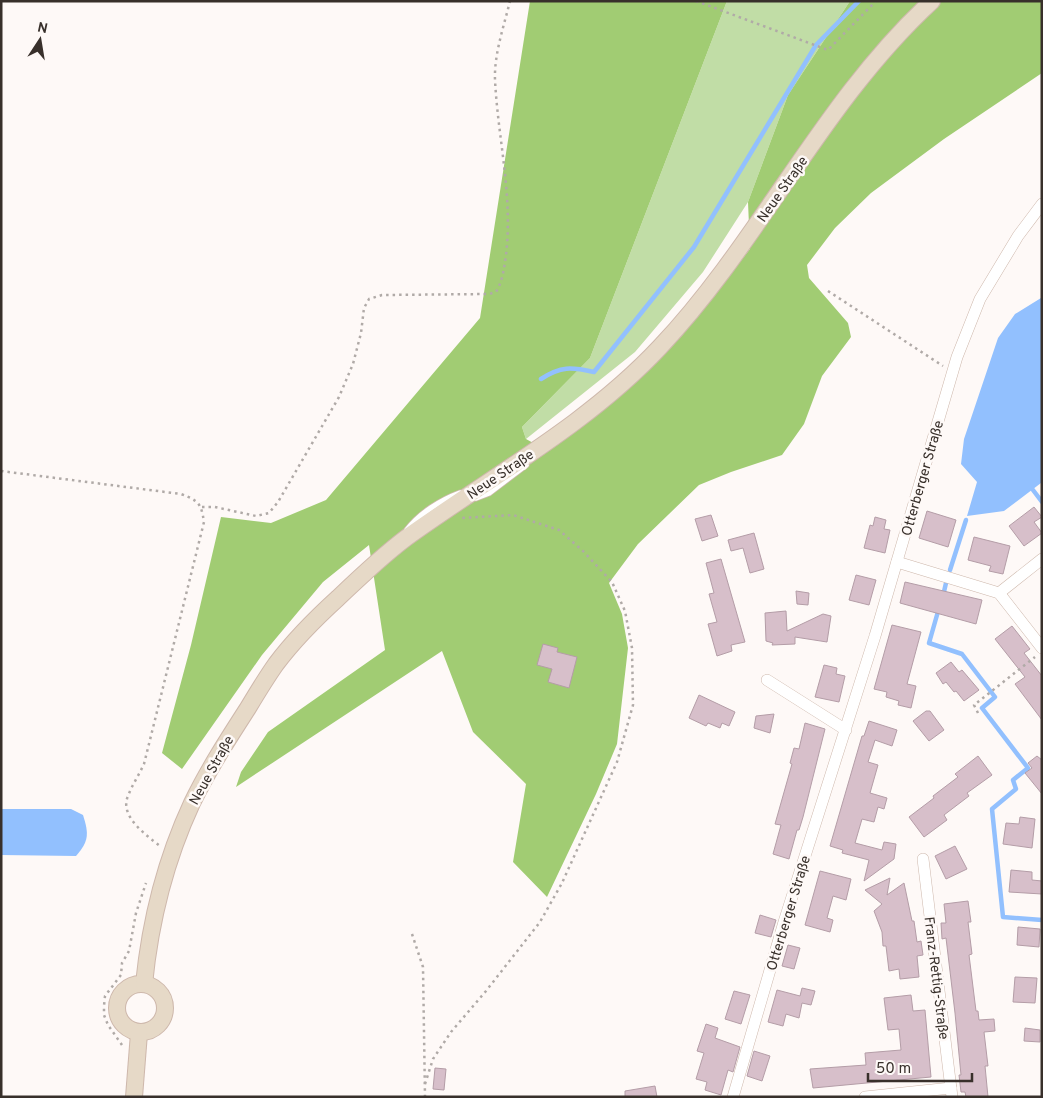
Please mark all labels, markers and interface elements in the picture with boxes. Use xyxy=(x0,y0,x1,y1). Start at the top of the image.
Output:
north arrow xyxy=(15,15,65,65)
text: N xyxy=(36,19,49,38)
street label: Neue Straße xyxy=(754,153,812,226)
street label: Otterberger Straße xyxy=(899,419,948,538)
street label: Neue Straße xyxy=(464,447,537,504)
street label: Neue Straße xyxy=(186,733,238,808)
street label: Otterberger Straße xyxy=(764,854,815,973)
street label: Franz-Rettig-Straße xyxy=(920,916,951,1041)
scale bar xyxy=(868,1050,972,1082)
text: 50 m xyxy=(876,1060,911,1079)

